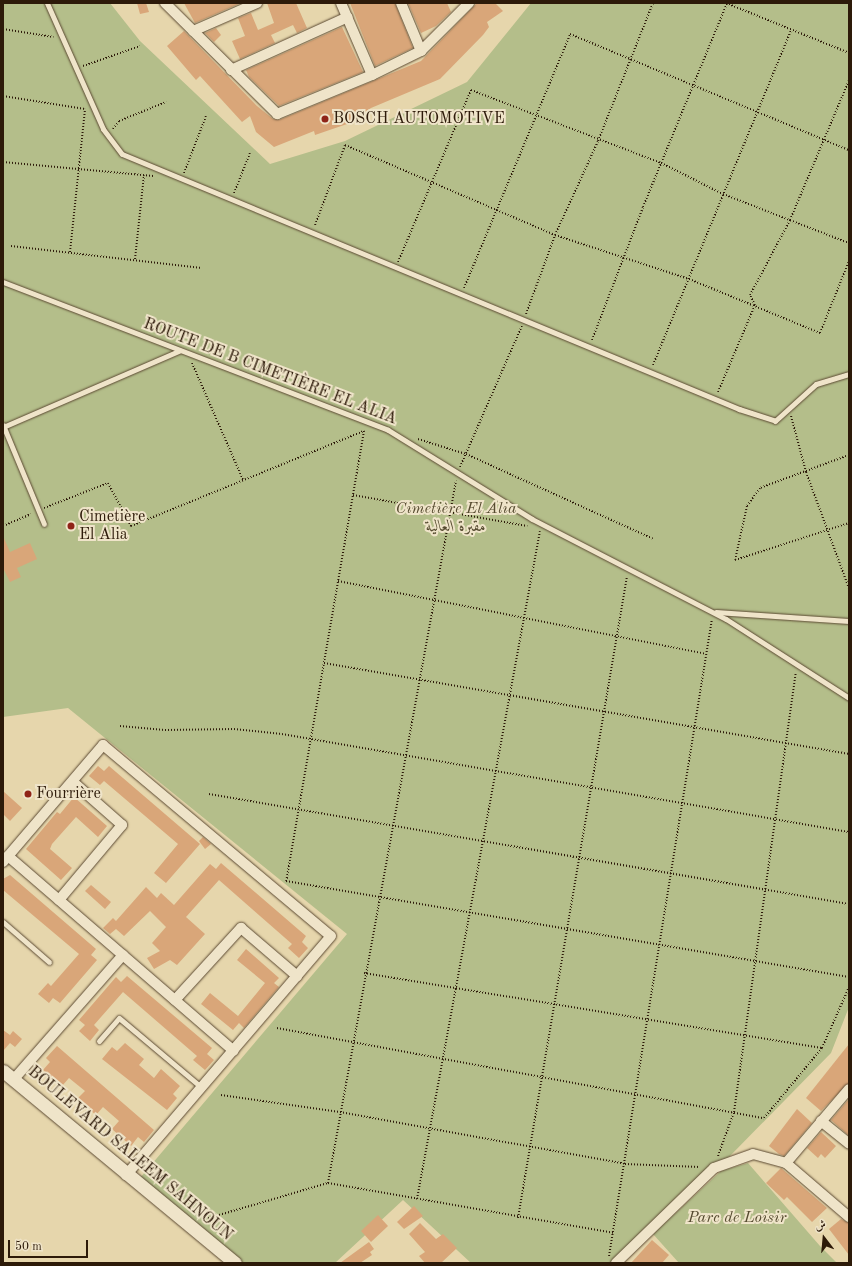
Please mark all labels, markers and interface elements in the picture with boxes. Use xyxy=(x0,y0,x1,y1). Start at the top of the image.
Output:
place label: BOSCH AUTOMOTIVE xyxy=(333,109,505,129)
marker: BOSCH AUTOMOTIVE xyxy=(320,114,330,124)
street label: ROUTE DE B CIMETIÈRE EL ALIA xyxy=(140,315,400,429)
park label: Cimetière El Alia مقبرة العالية xyxy=(396,499,516,537)
place label: Cimetière El Alia xyxy=(79,507,145,545)
marker: Cimetière El Alia xyxy=(66,521,76,531)
place label: Fourrière xyxy=(36,784,101,804)
marker: Fourrière xyxy=(23,789,33,799)
street label: BOULEVARD SALEEM SAHNOUN xyxy=(24,1063,236,1245)
park label: Parc de Loisir xyxy=(688,1208,786,1228)
north arrow xyxy=(804,1218,844,1258)
text: ش xyxy=(814,1219,827,1233)
scale bar xyxy=(10,1232,90,1258)
text: 50 m xyxy=(15,1241,42,1253)

